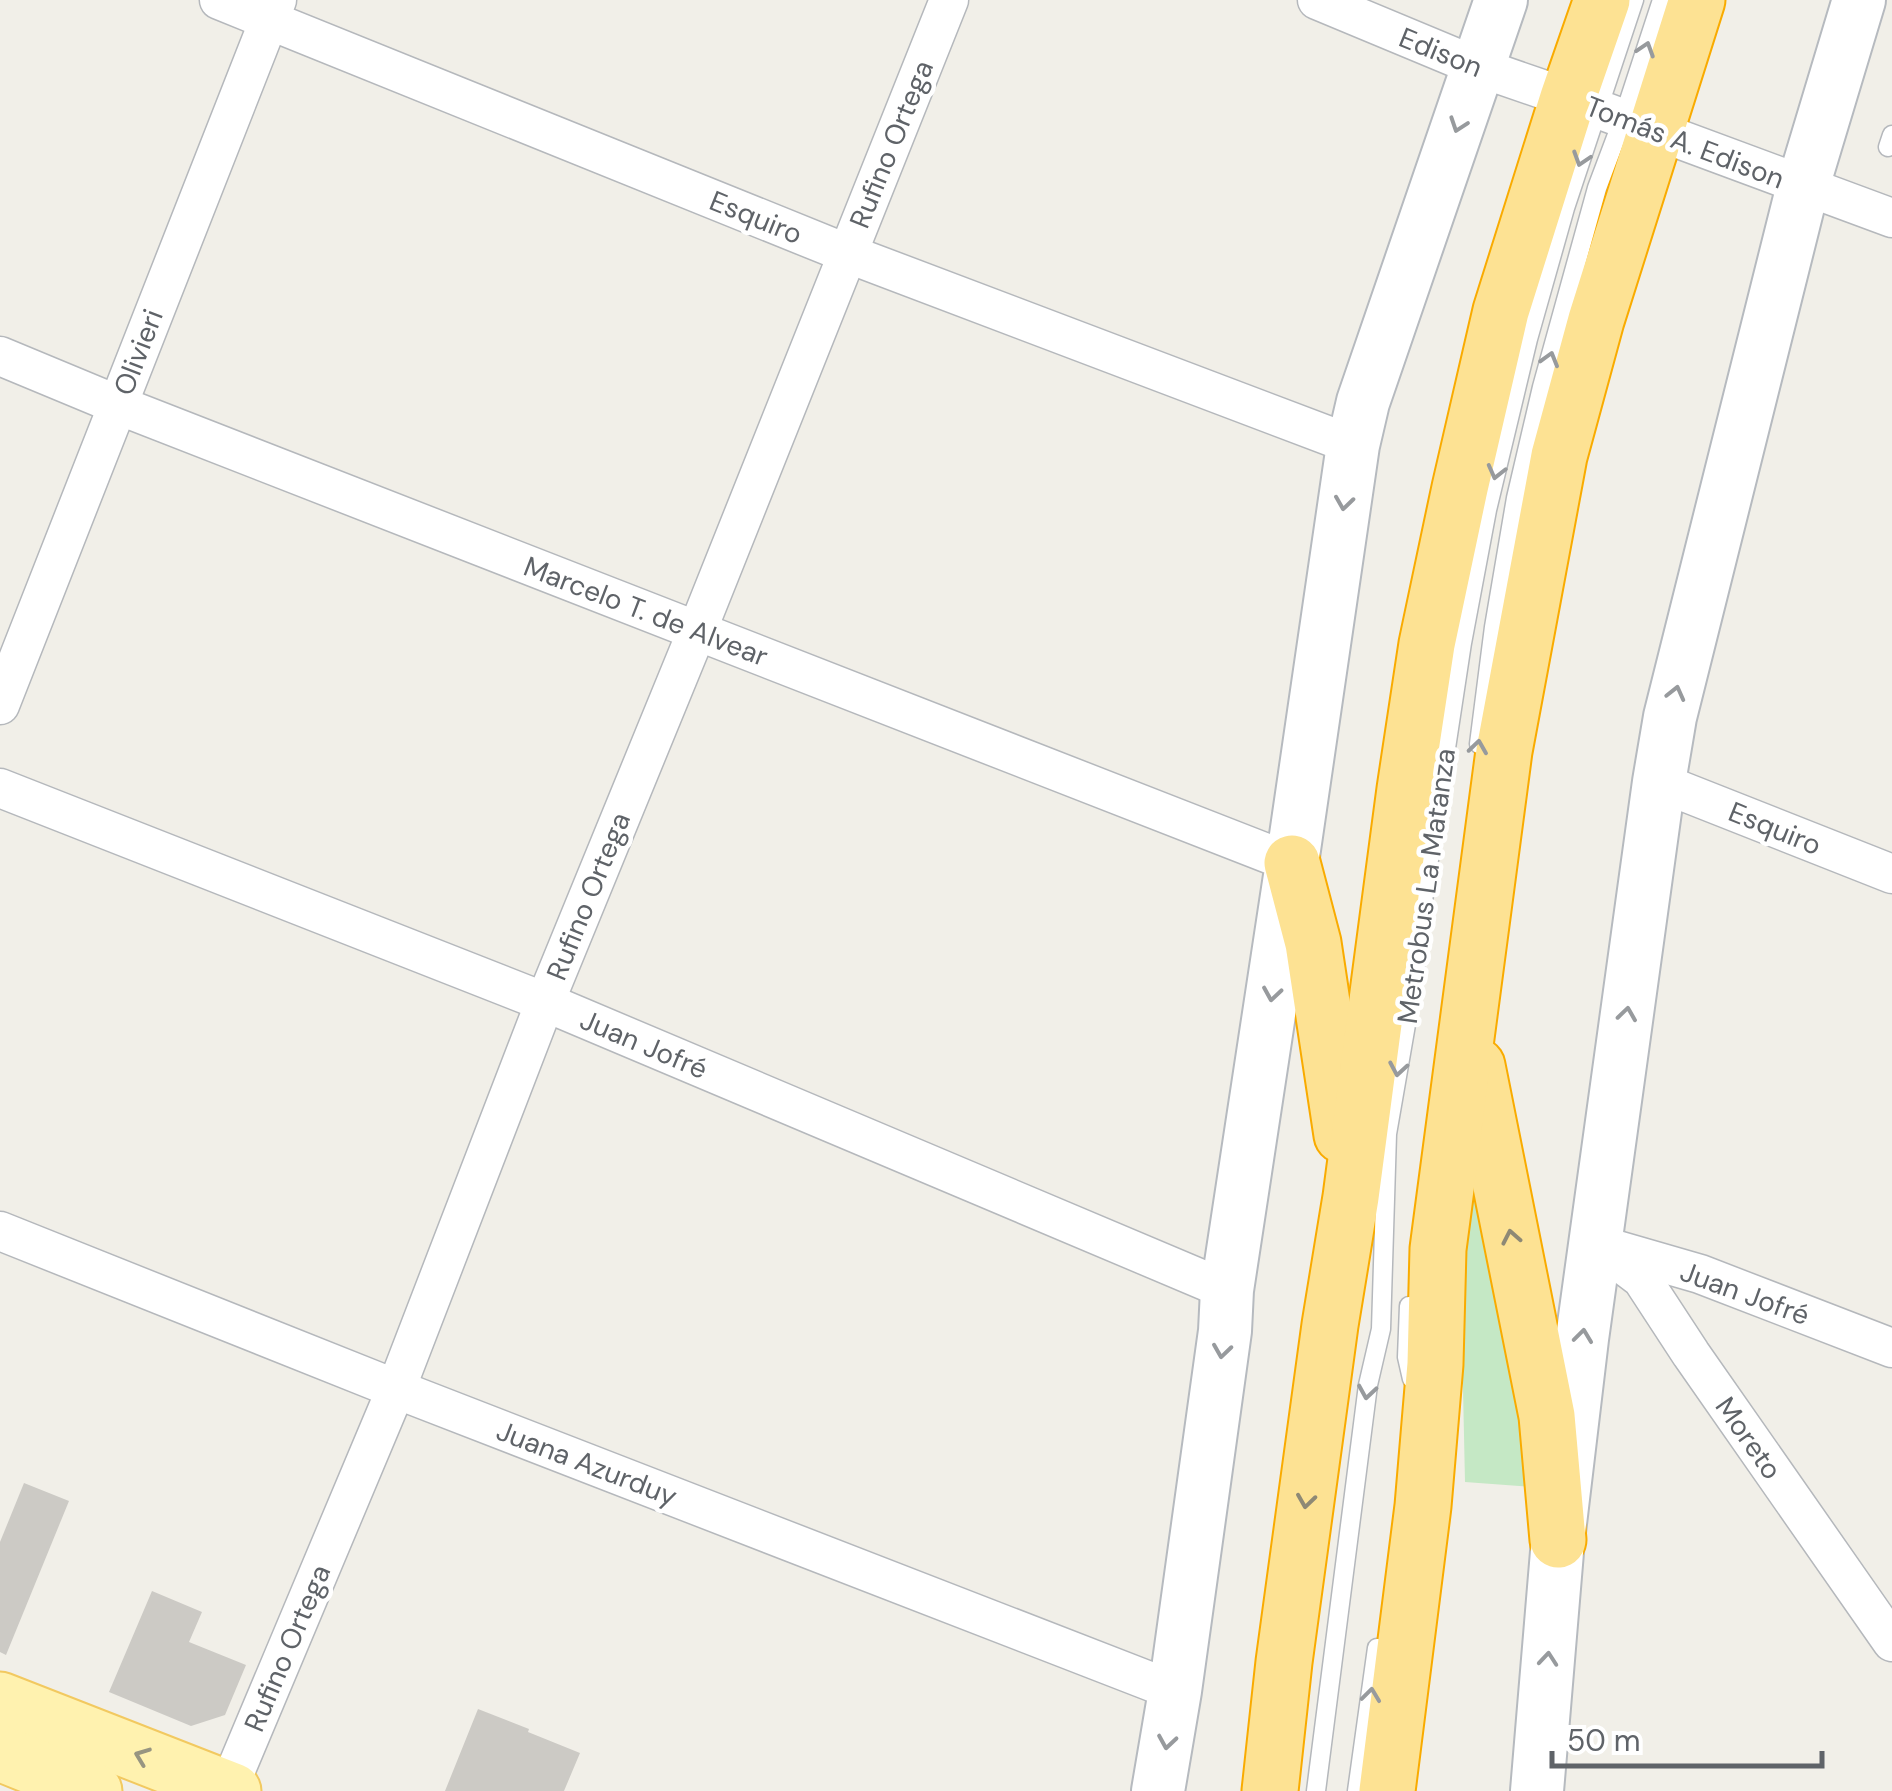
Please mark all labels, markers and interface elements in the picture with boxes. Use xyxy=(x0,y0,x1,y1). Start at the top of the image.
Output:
street label: Edison xyxy=(1394,19,1488,86)
one-way arrow xyxy=(1635,42,1655,59)
street label: Rufino Ortega xyxy=(841,55,942,234)
street label: Tomás A. Edison xyxy=(1580,88,1789,197)
one-way arrow xyxy=(1449,116,1470,133)
one-way arrow xyxy=(1573,150,1593,167)
street label: Esquiro xyxy=(704,182,808,253)
street label: Olivieri xyxy=(105,304,172,400)
one-way arrow xyxy=(1538,351,1559,368)
one-way arrow xyxy=(1487,463,1508,480)
one-way arrow xyxy=(1334,494,1355,511)
street label: Marcelo T. de Alvear xyxy=(518,548,773,675)
one-way arrow xyxy=(1665,685,1686,702)
one-way arrow xyxy=(1467,739,1488,755)
street label: Metrobus La Matanza xyxy=(1389,746,1464,1026)
street label: Esquiro xyxy=(1723,793,1827,864)
street label: Rufino Ortega xyxy=(538,807,639,986)
one-way arrow xyxy=(1263,986,1284,1003)
street label: Juan Jofré xyxy=(575,1001,713,1088)
one-way arrow xyxy=(1616,1006,1637,1022)
one-way arrow xyxy=(1389,1061,1410,1077)
one-way arrow xyxy=(1502,1229,1523,1246)
street label: Juan Jofré xyxy=(1675,1253,1814,1334)
one-way arrow xyxy=(1572,1328,1593,1344)
one-way arrow xyxy=(1213,1342,1234,1359)
one-way arrow xyxy=(1358,1383,1379,1400)
street label: Moreto xyxy=(1707,1390,1790,1487)
street label: Juana Azurduy xyxy=(491,1412,682,1515)
one-way arrow xyxy=(1297,1493,1318,1509)
street label: Rufino Ortega xyxy=(236,1559,339,1737)
one-way arrow xyxy=(1537,1651,1559,1667)
one-way arrow xyxy=(1360,1686,1381,1703)
scale bar xyxy=(1552,1706,1822,1768)
text: 50 m xyxy=(1567,1721,1641,1760)
one-way arrow xyxy=(1157,1733,1178,1750)
one-way arrow xyxy=(134,1747,152,1767)

